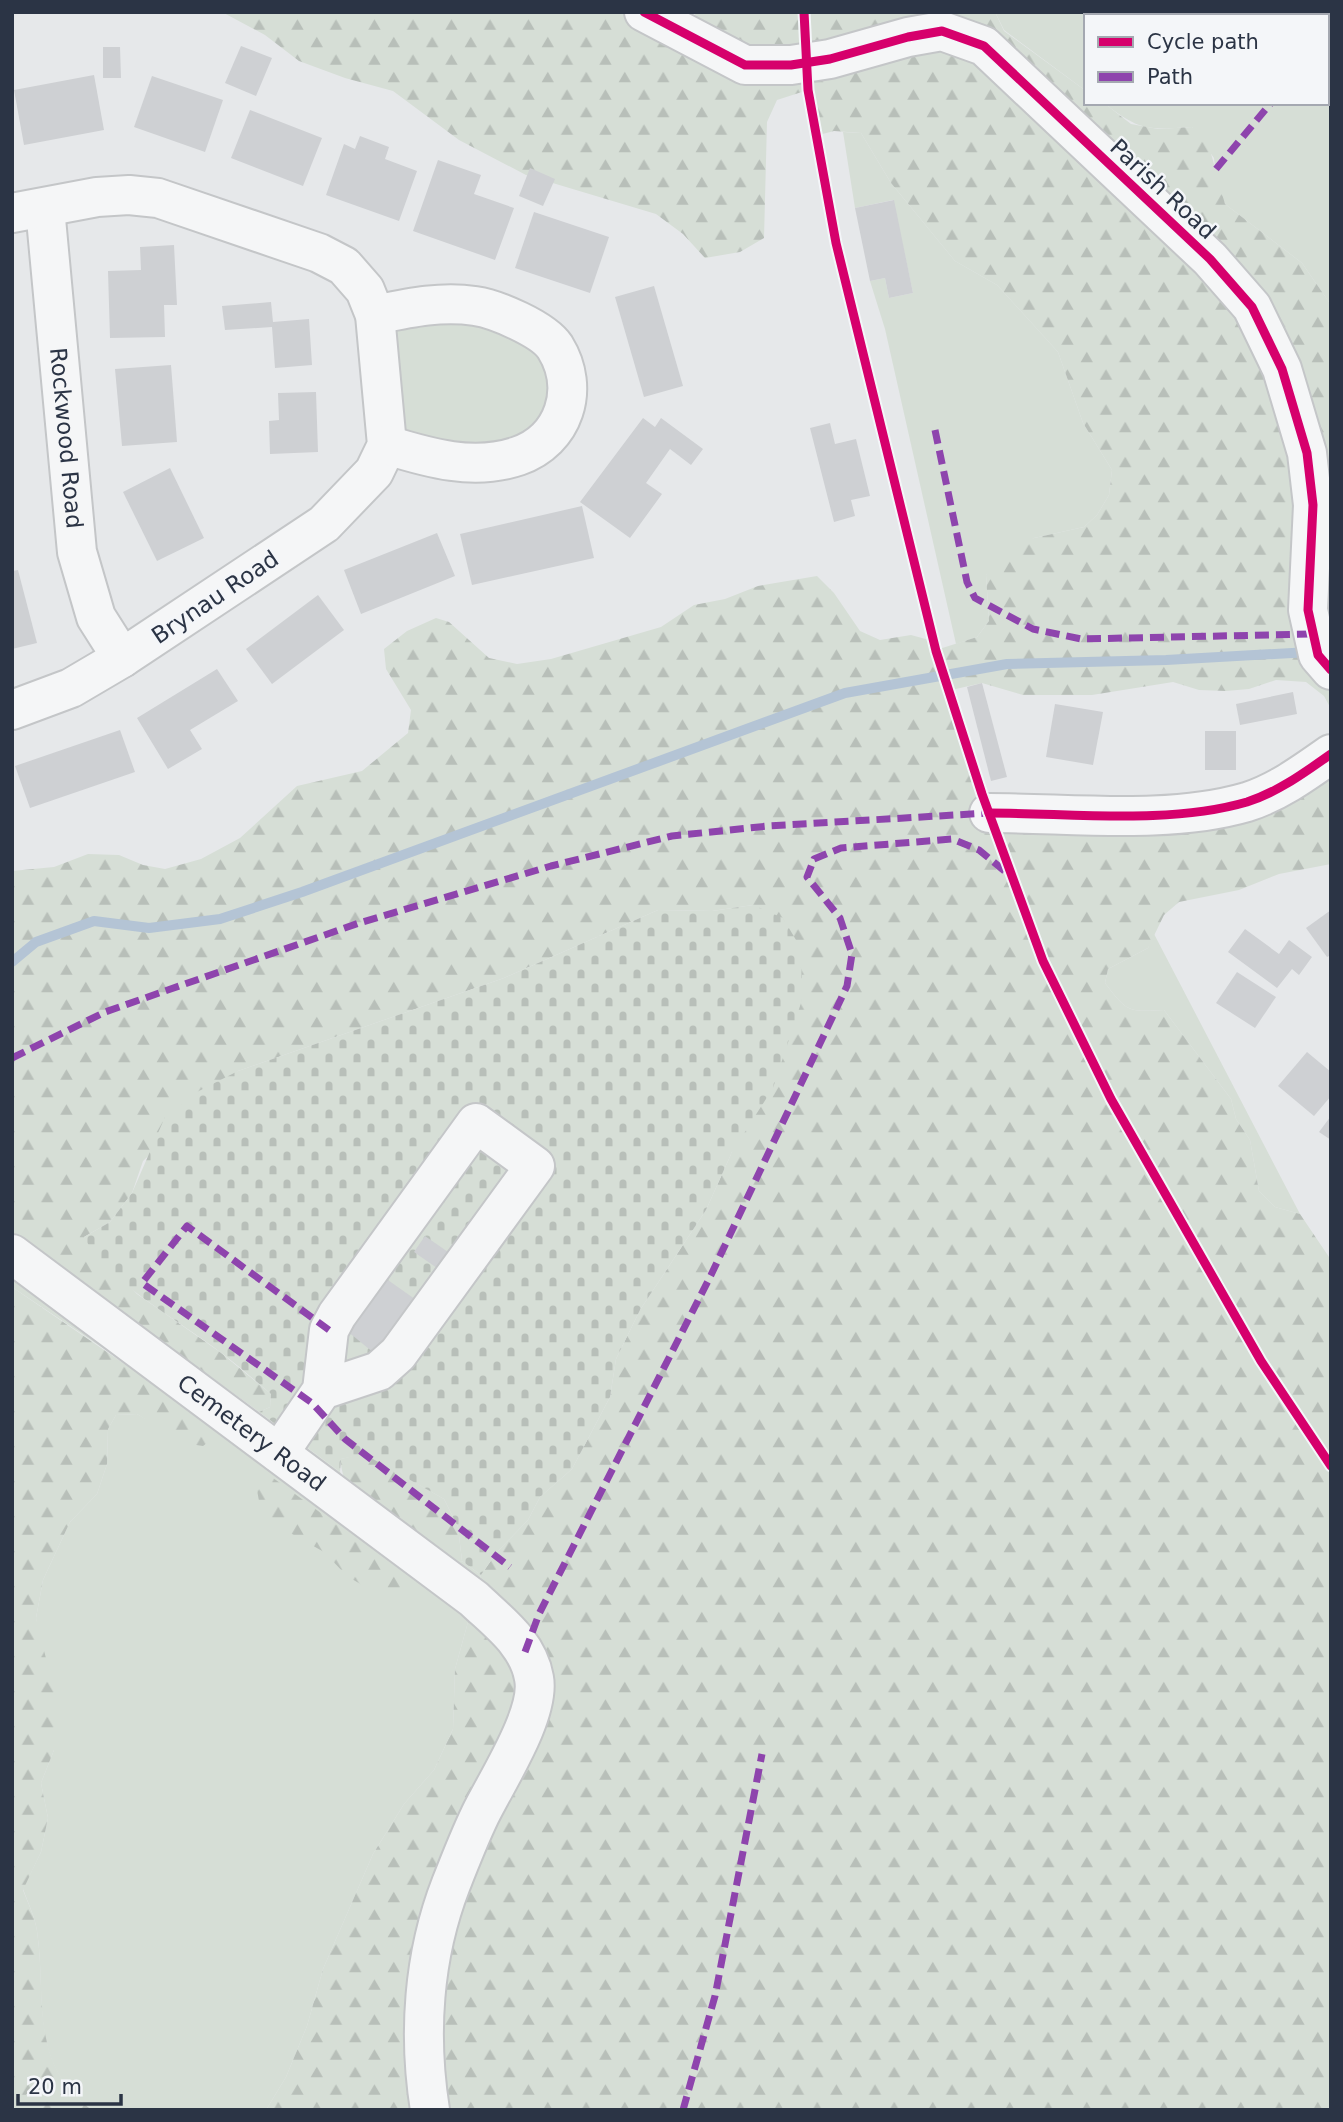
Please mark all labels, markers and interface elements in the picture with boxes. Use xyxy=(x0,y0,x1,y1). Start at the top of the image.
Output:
legend xyxy=(1084,14,1329,105)
text: Cycle path xyxy=(1147,30,1259,54)
text: Path xyxy=(1147,65,1193,89)
street label: Parish Road xyxy=(1105,134,1221,244)
street label: Rockwood Road xyxy=(45,346,88,530)
street label: Brynau Road xyxy=(147,545,283,649)
street label: Cemetery Road xyxy=(172,1369,331,1497)
scale bar xyxy=(18,2062,121,2106)
text: 20 m xyxy=(28,2075,82,2099)

